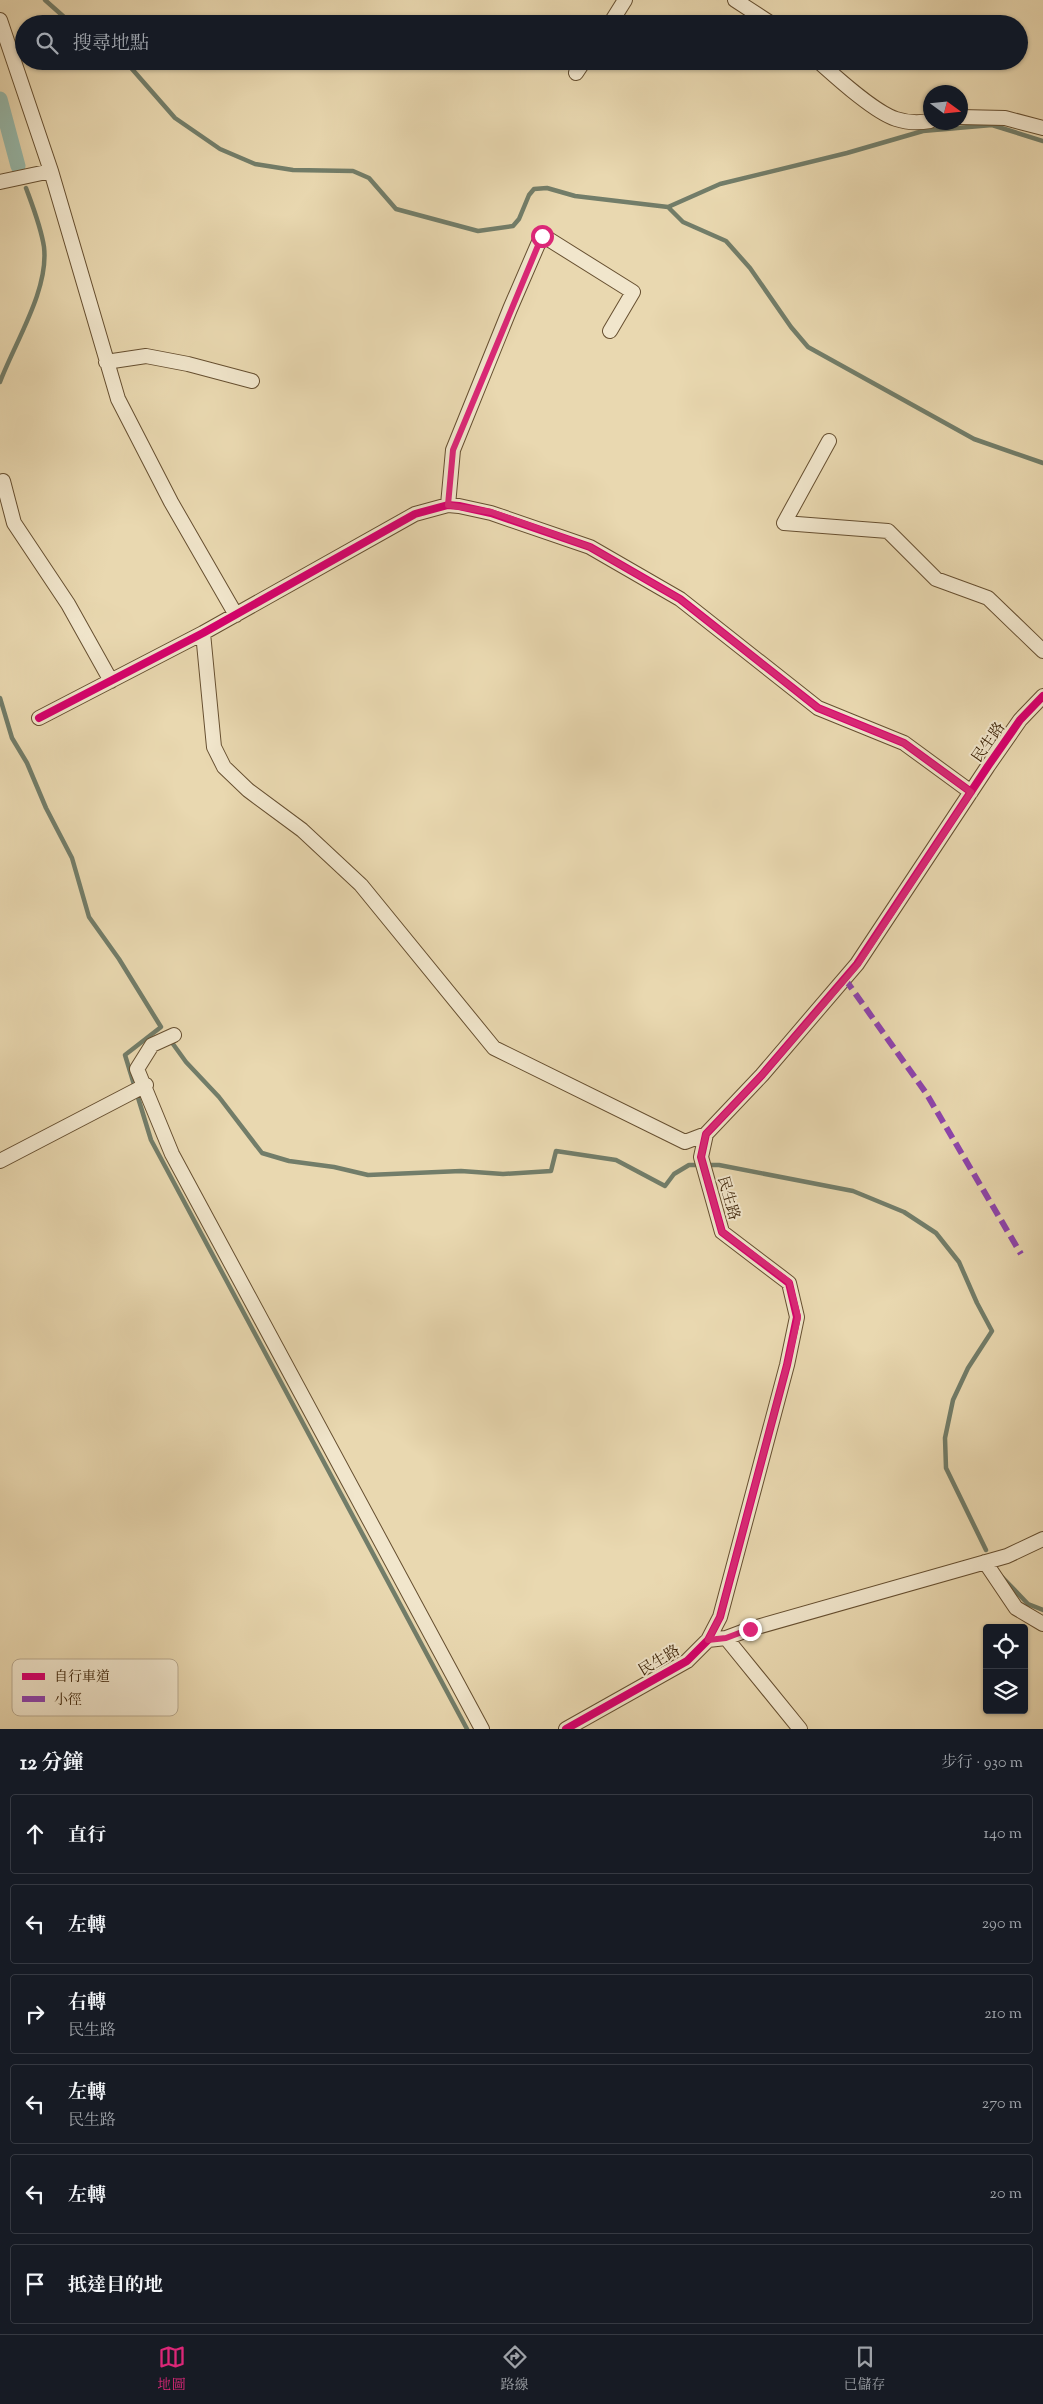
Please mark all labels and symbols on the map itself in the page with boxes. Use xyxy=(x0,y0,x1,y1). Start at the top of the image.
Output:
north arrow xyxy=(923,85,968,130)
route start xyxy=(531,225,554,248)
street label: 民生路 xyxy=(968,718,1011,767)
street label: 民生路 xyxy=(711,1174,744,1223)
route end xyxy=(739,1618,762,1641)
street label: 民生路 xyxy=(635,1641,684,1682)
legend xyxy=(12,1659,178,1716)
text: 自行車道 xyxy=(54,1668,110,1688)
text: 小徑 xyxy=(54,1691,82,1711)

